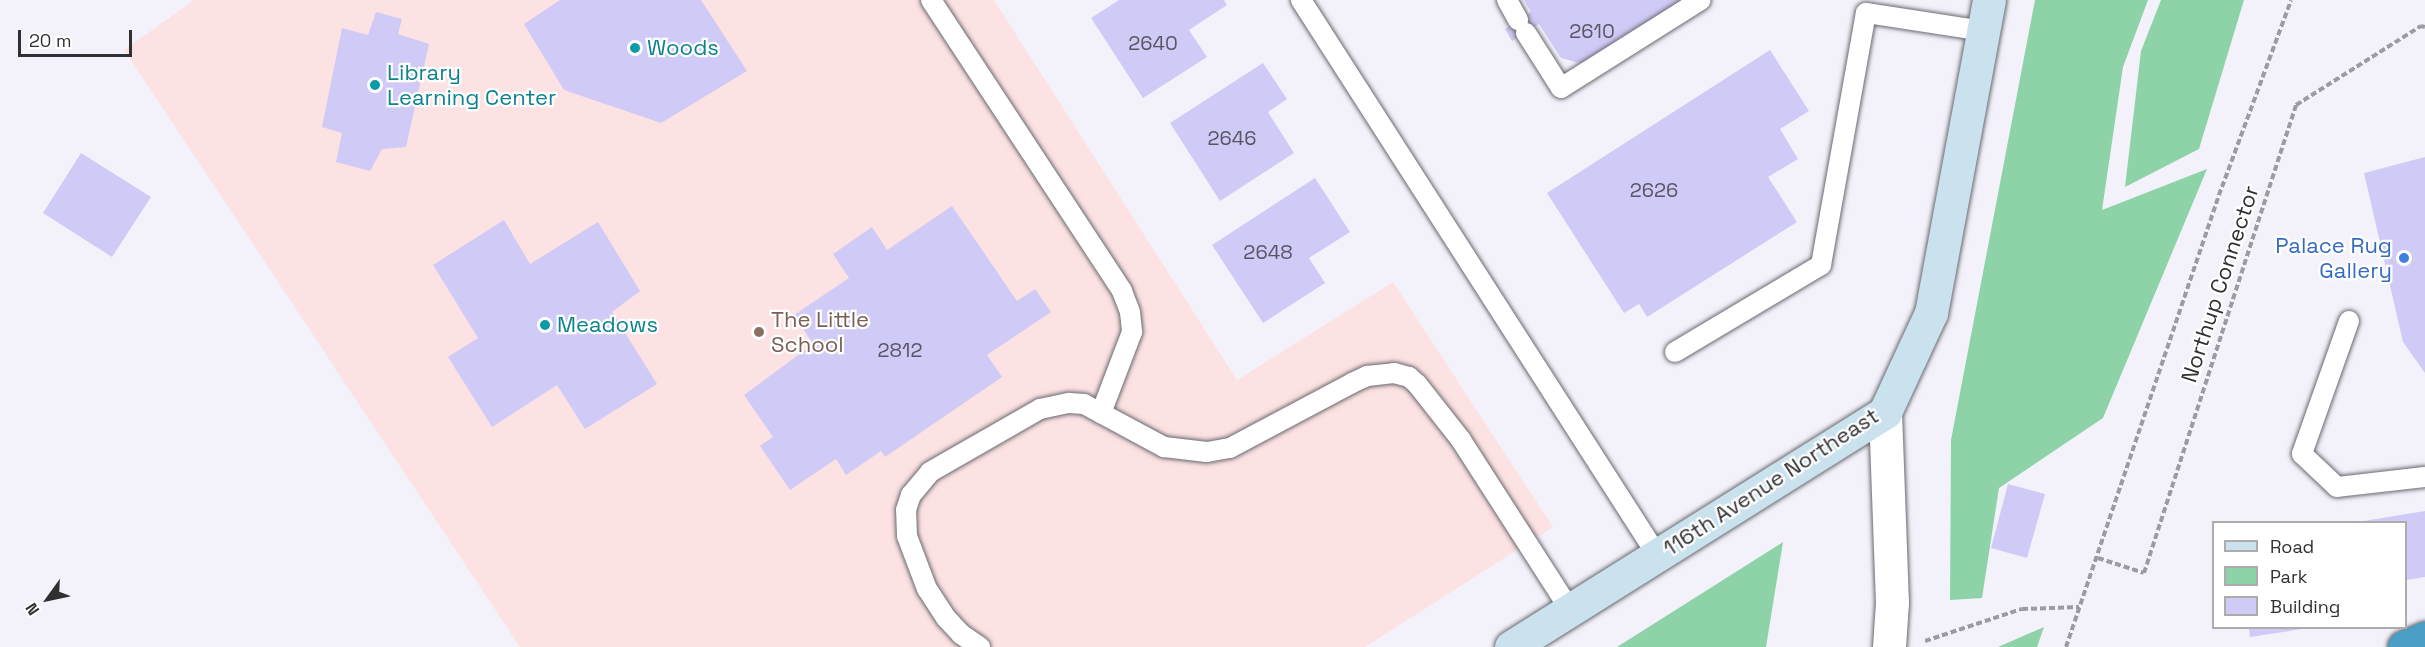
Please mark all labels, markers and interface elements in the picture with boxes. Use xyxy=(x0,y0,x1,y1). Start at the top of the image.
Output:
scale bar xyxy=(21,18,135,56)
house number: 2610 xyxy=(1569,19,1615,43)
text: 20 m xyxy=(29,29,72,52)
house number: 2640 xyxy=(1128,31,1178,55)
place label: Woods xyxy=(647,35,719,61)
marker: Woods xyxy=(628,41,642,55)
place label: Library Learning Center xyxy=(387,59,556,110)
marker: Library Learning Center xyxy=(368,78,382,92)
house number: 2646 xyxy=(1207,126,1257,150)
house number: 2626 xyxy=(1630,178,1678,202)
street label: Northup Connector xyxy=(2176,182,2264,386)
place label: Palace Rug Gallery xyxy=(2275,232,2392,284)
house number: 2648 xyxy=(1243,240,1293,264)
marker: Palace Rug Gallery xyxy=(2397,251,2411,265)
place label: The Little School xyxy=(771,306,869,358)
place label: Meadows xyxy=(557,312,658,338)
marker: Meadows xyxy=(538,318,552,332)
marker: The Little School xyxy=(752,325,766,339)
house number: 2812 xyxy=(878,338,922,362)
street label: 116th Avenue Northeast xyxy=(1658,402,1884,562)
legend xyxy=(2212,521,2407,629)
text: Road xyxy=(2270,535,2314,558)
text: Park xyxy=(2270,565,2307,588)
north arrow xyxy=(18,569,78,629)
text: Building xyxy=(2270,595,2340,618)
text: N xyxy=(21,599,44,619)

